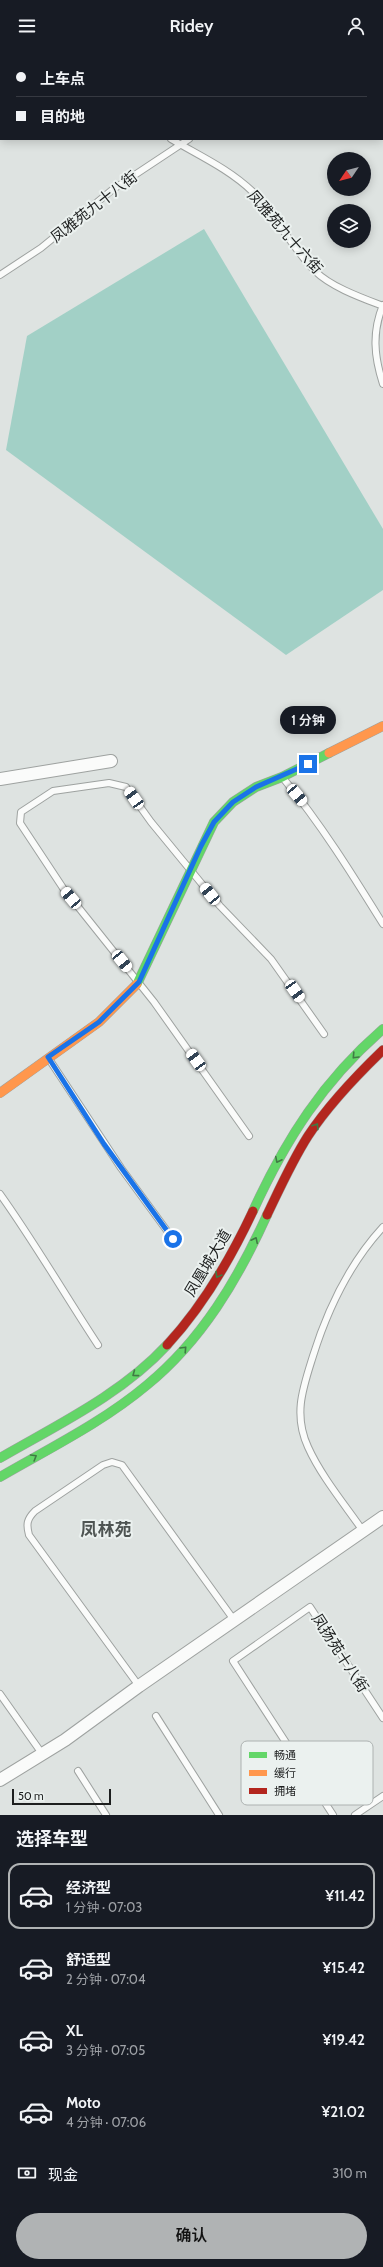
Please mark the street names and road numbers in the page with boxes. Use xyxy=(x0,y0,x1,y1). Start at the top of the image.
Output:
street label: 凤雅苑九十八街 xyxy=(47,168,141,246)
street label: 凤雅苑九十六街 xyxy=(244,186,326,278)
street label: 凤凰城大道 xyxy=(181,1226,235,1300)
street label: 凤扬苑十八街 xyxy=(308,1610,372,1696)

